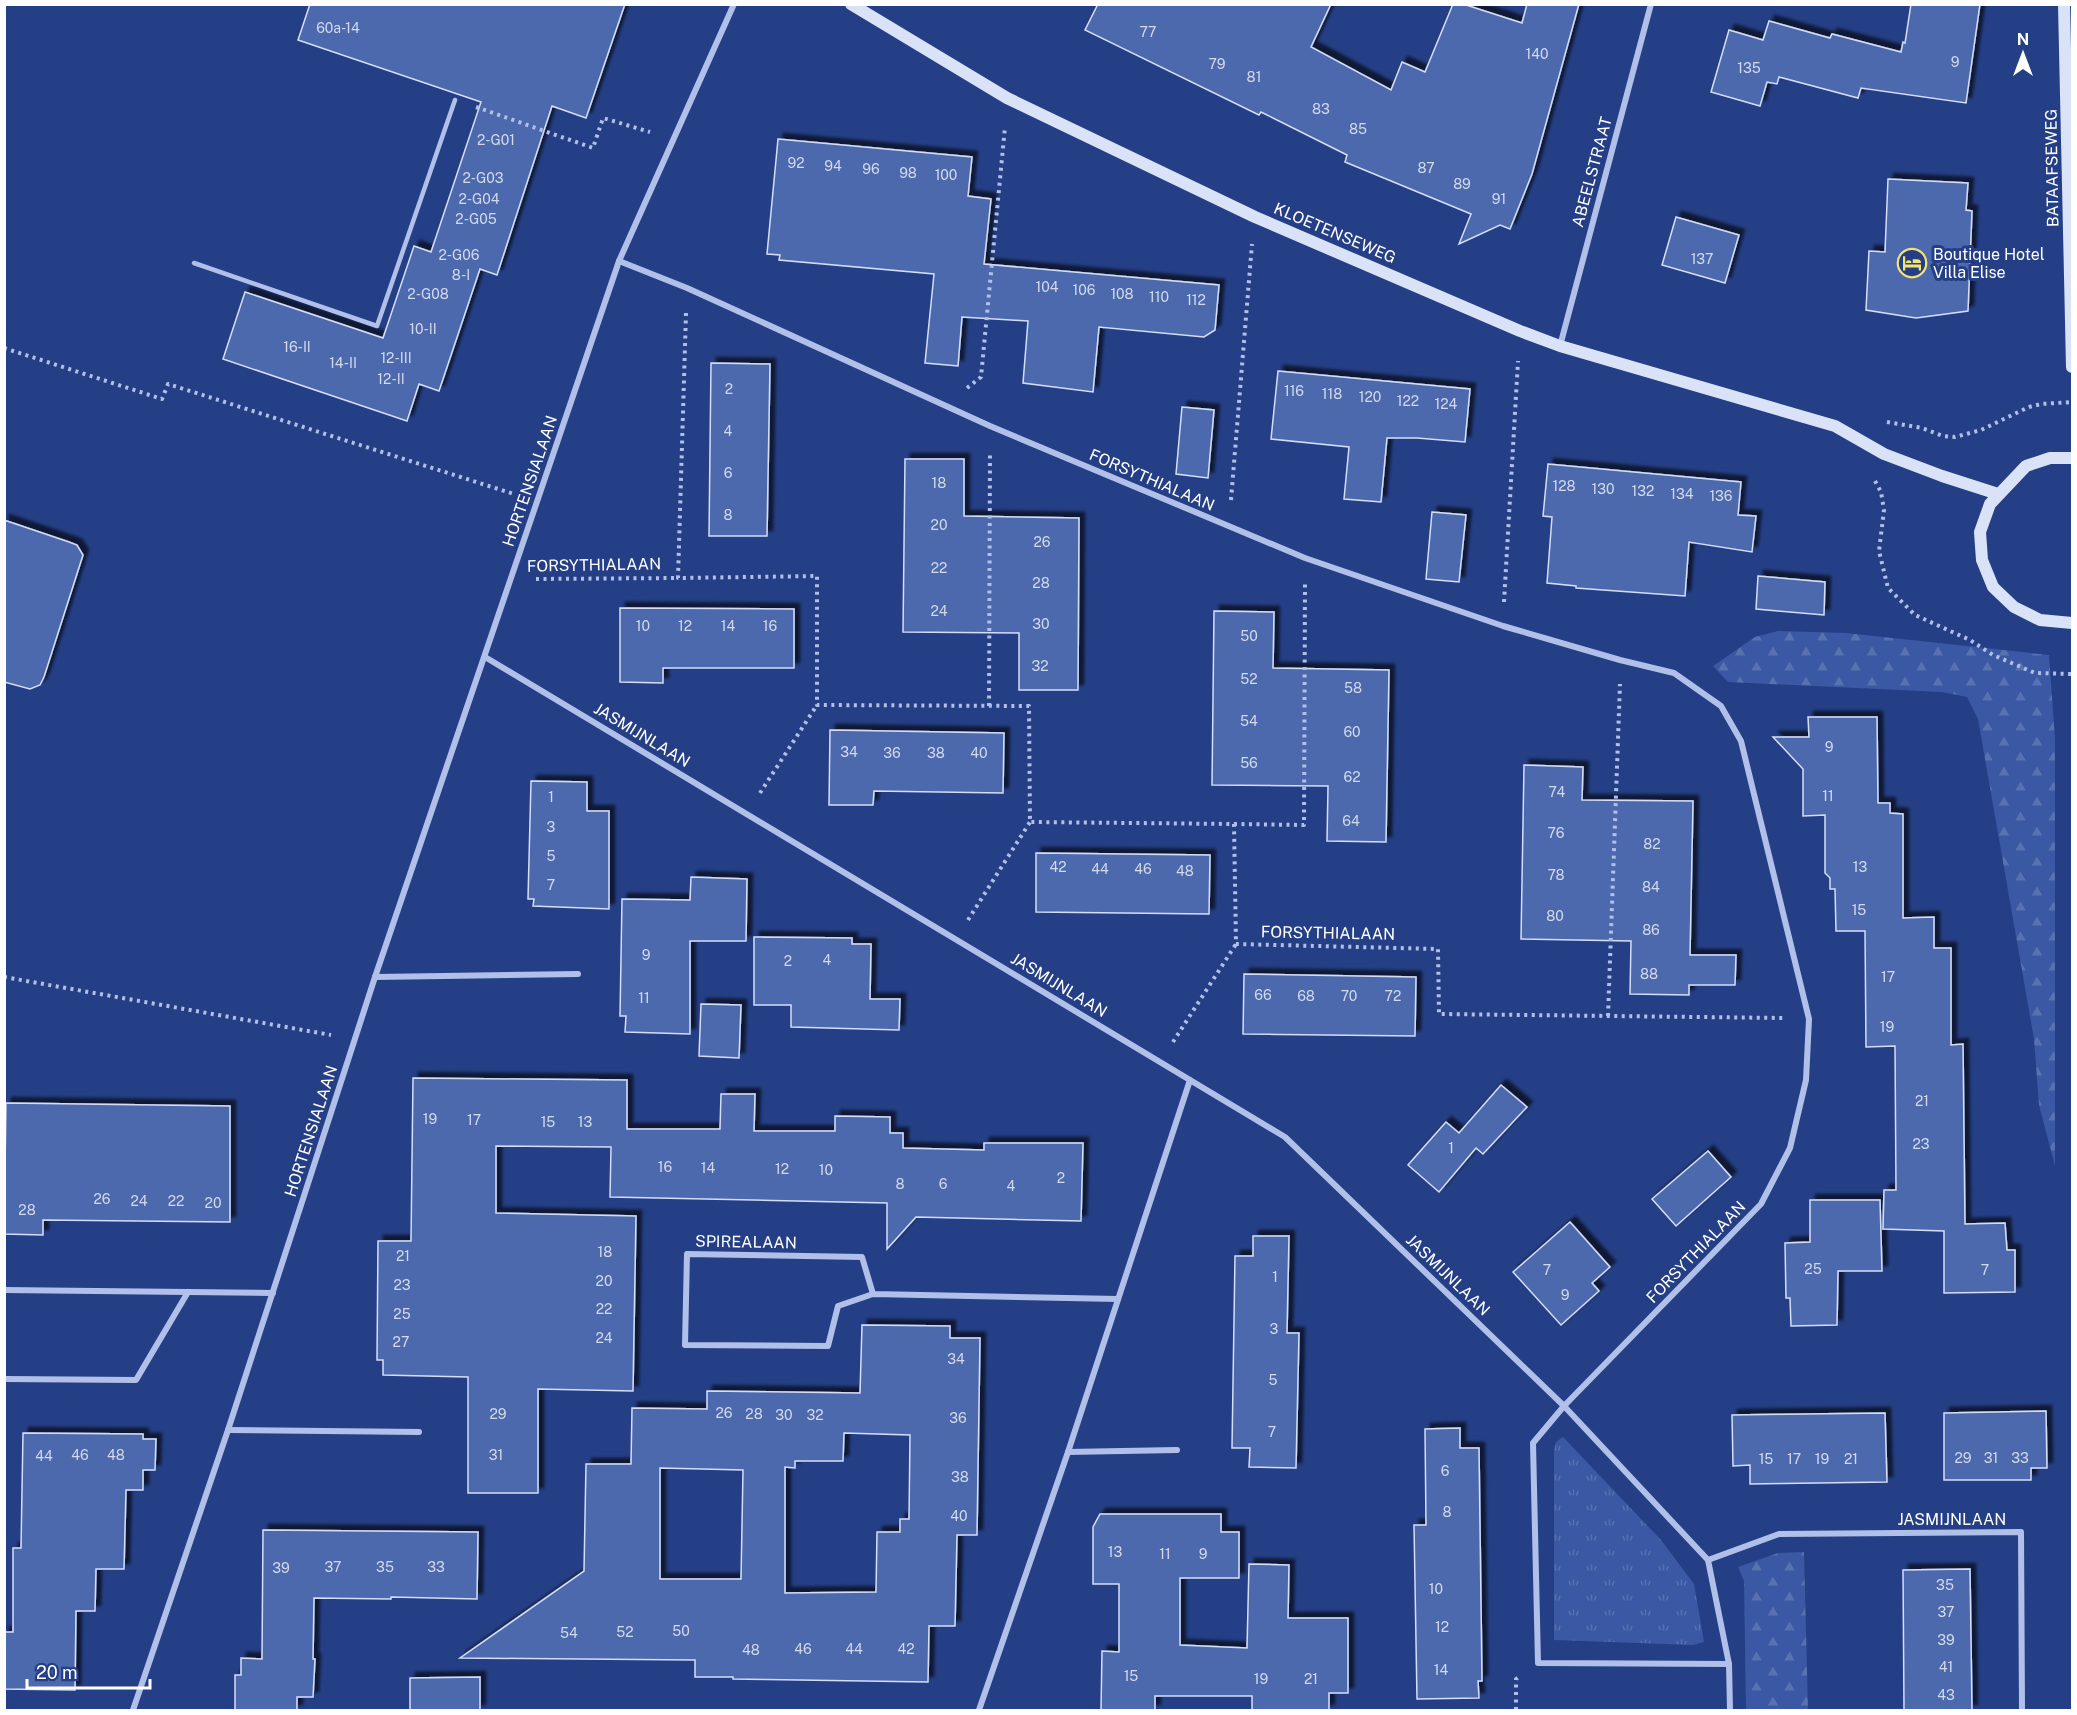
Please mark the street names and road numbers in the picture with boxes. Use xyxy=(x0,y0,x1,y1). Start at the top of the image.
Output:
street label: BATAAFSEWEG xyxy=(2041,109,2063,227)
street label: ABEELSTRAAT xyxy=(1568,114,1616,229)
street label: KLOETENSEWEG xyxy=(1271,199,1399,267)
street label: HORTENSIALAAN xyxy=(499,413,561,549)
street label: FORSYTHIALAAN xyxy=(1086,445,1218,515)
street label: FORSYTHIALAAN xyxy=(527,554,661,576)
street label: JASMIJNLAAN xyxy=(590,699,694,771)
street label: FORSYTHIALAAN xyxy=(1261,922,1395,944)
street label: JASMIJNLAAN xyxy=(1007,949,1111,1021)
street label: HORTENSIALAAN xyxy=(281,1063,341,1199)
street label: FORSYTHIALAAN xyxy=(1643,1197,1749,1307)
street label: JASMIJNLAAN xyxy=(1402,1230,1494,1320)
street label: SPIREALAAN xyxy=(695,1232,797,1252)
street label: JASMIJNLAAN xyxy=(1898,1510,2006,1529)

